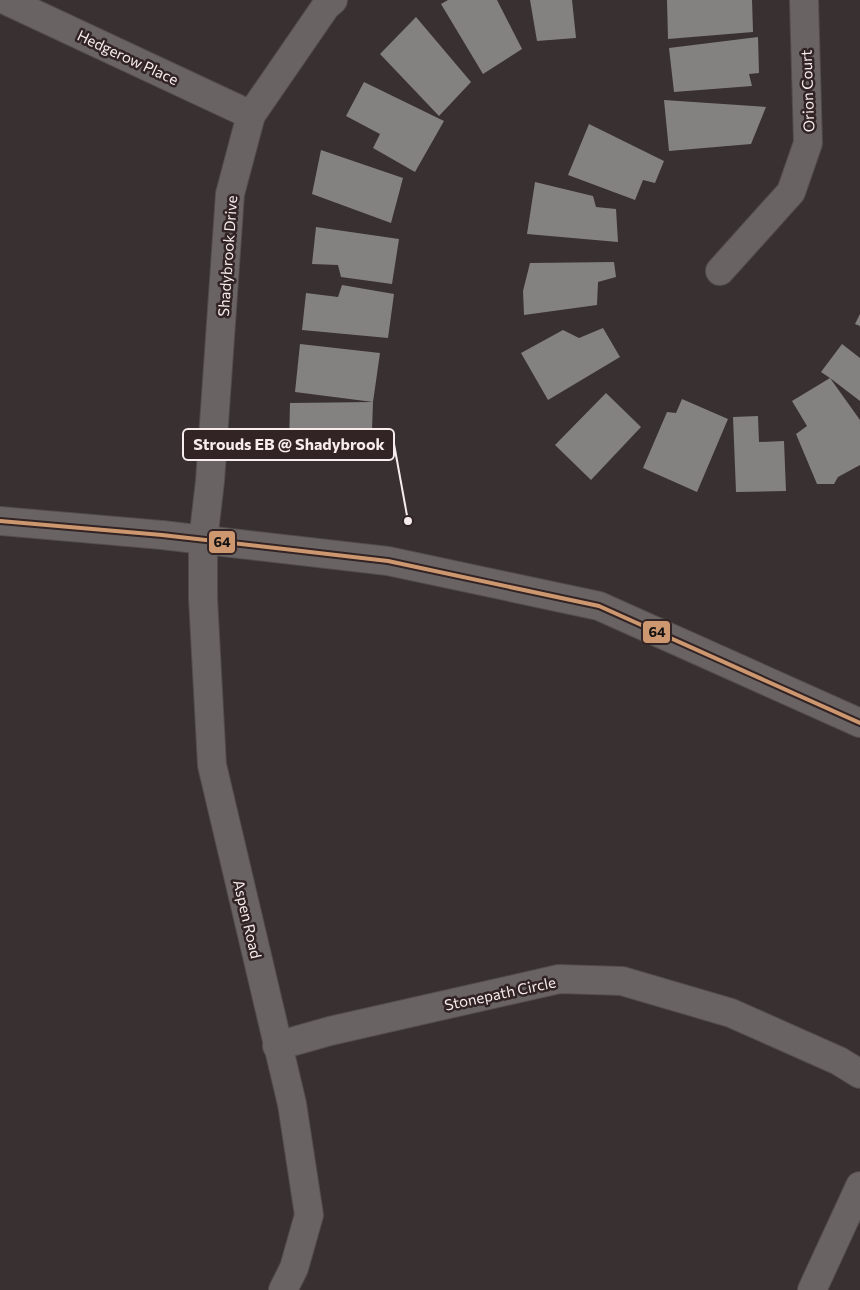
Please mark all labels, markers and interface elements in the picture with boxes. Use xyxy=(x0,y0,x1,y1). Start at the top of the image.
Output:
street label: Hedgerow Place xyxy=(75,26,181,88)
street label: Orion Court xyxy=(797,50,817,132)
street label: Shadybrook Drive xyxy=(214,195,240,317)
callout: Strouds EB @ Shadybrook xyxy=(183,429,394,460)
text: Strouds EB @ Shadybrook xyxy=(193,434,385,453)
line badge: 64 xyxy=(208,530,236,554)
text: 64 xyxy=(213,533,231,550)
line badge: 64 xyxy=(642,620,671,644)
text: 64 xyxy=(648,623,666,640)
street label: Aspen Road xyxy=(230,878,266,960)
street label: Stonepath Circle xyxy=(443,972,557,1014)

